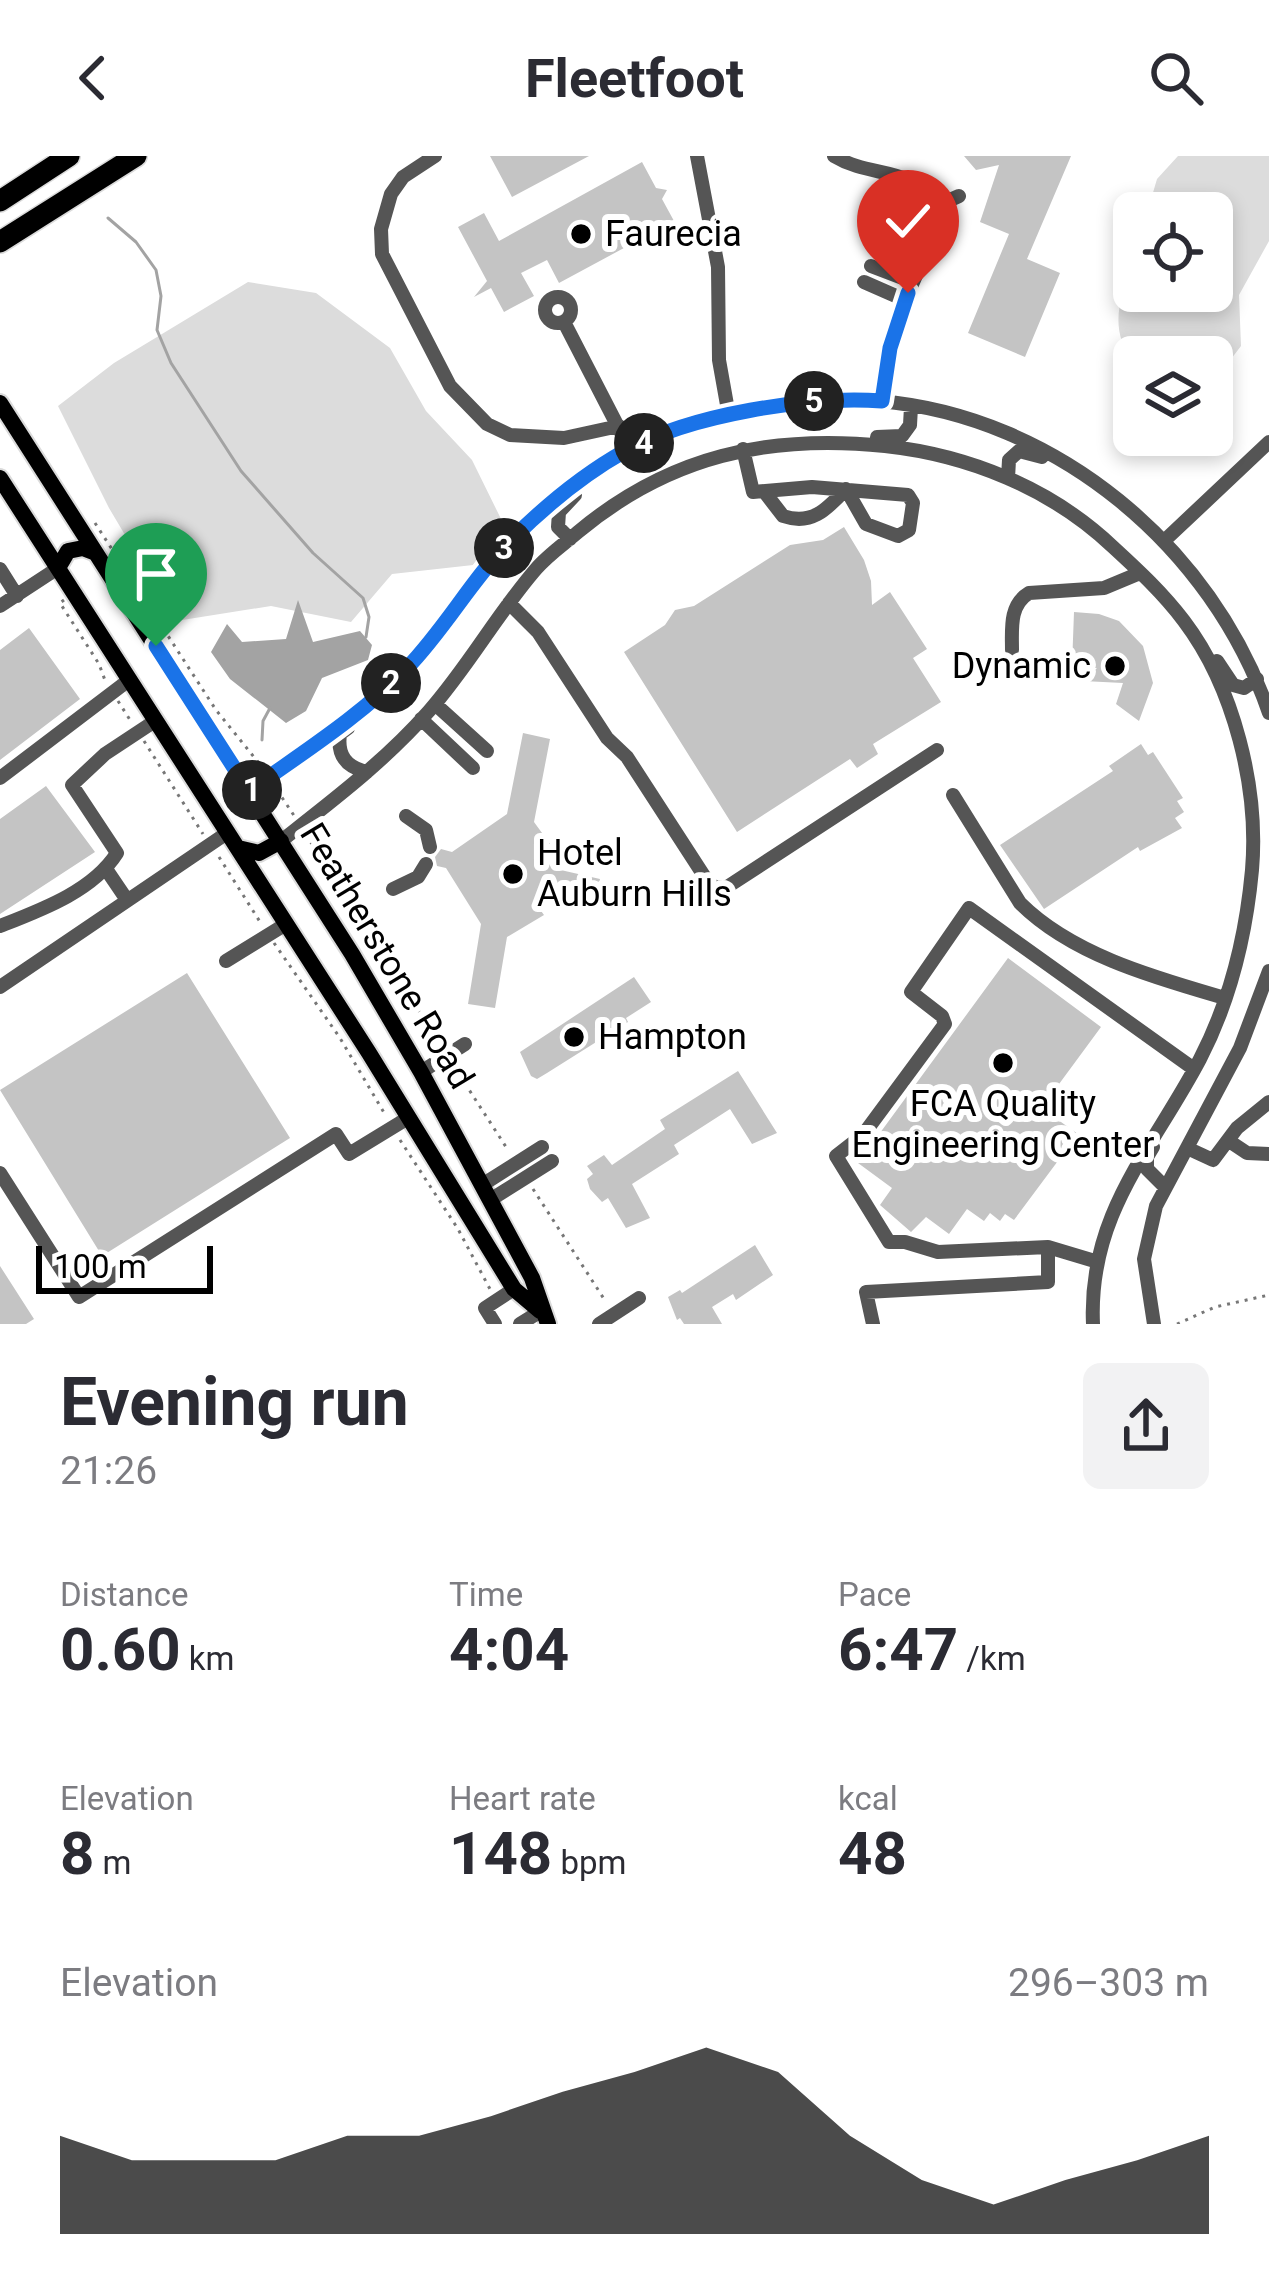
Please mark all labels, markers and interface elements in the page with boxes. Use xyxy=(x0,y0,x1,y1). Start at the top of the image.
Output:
icon: back xyxy=(60,45,126,111)
icon: search xyxy=(1143,45,1209,111)
text: Fleetfoot xyxy=(525,47,744,110)
pin xyxy=(857,170,959,293)
icon: check xyxy=(875,188,941,254)
map controls xyxy=(1113,192,1233,456)
button: locate xyxy=(1113,192,1233,312)
place label: Faurecia xyxy=(605,213,742,255)
marker: Faurecia xyxy=(568,221,594,247)
button: layers xyxy=(1113,336,1233,456)
pin: 5 xyxy=(784,371,844,431)
text: 5 xyxy=(805,381,823,420)
pin: 4 xyxy=(614,413,674,473)
text: 4 xyxy=(635,423,653,462)
pin: 3 xyxy=(474,518,534,578)
pin xyxy=(105,523,207,646)
text: 3 xyxy=(495,528,513,567)
icon: arrive xyxy=(123,541,189,607)
place label: Dynamic xyxy=(952,645,1091,687)
pin: 2 xyxy=(361,653,421,713)
marker: Dynamic xyxy=(1102,653,1128,679)
text: 2 xyxy=(382,663,400,702)
pin: 1 xyxy=(222,760,282,820)
text: 1 xyxy=(243,770,261,809)
street label: Featherstone Road xyxy=(291,816,483,1096)
place label: Hotel Auburn Hills xyxy=(537,832,732,915)
marker: Hotel Auburn Hills xyxy=(500,861,526,887)
place label: Hampton xyxy=(598,1016,747,1058)
marker: Hampton xyxy=(561,1024,587,1050)
marker: FCA Quality Engineering Center xyxy=(990,1050,1016,1076)
place label: FCA Quality Engineering Center xyxy=(852,1083,1154,1166)
scale bar xyxy=(36,1240,213,1293)
text: 100 m xyxy=(54,1247,147,1286)
button: share xyxy=(1083,1363,1209,1489)
text: Evening run xyxy=(60,1364,409,1441)
text: 21:26 xyxy=(60,1448,157,1494)
text: Distance xyxy=(60,1575,188,1614)
text: Time xyxy=(449,1575,523,1614)
text: Pace xyxy=(838,1575,911,1614)
text: 0.60 xyxy=(60,1614,181,1685)
text: 4:04 xyxy=(449,1614,569,1685)
text: 6:47 xyxy=(838,1614,958,1685)
text: km xyxy=(181,1639,235,1678)
text: /km xyxy=(958,1639,1026,1678)
text: Elevation xyxy=(60,1779,194,1818)
text: Heart rate xyxy=(449,1779,596,1818)
text: kcal xyxy=(838,1779,898,1818)
text: 8 xyxy=(60,1818,94,1889)
text: 148 xyxy=(449,1818,552,1889)
text: 48 xyxy=(838,1818,907,1889)
text: m xyxy=(94,1843,132,1882)
text: bpm xyxy=(552,1843,626,1882)
text: Elevation xyxy=(60,1960,218,2006)
text: 296–303 m xyxy=(1008,1960,1209,2006)

